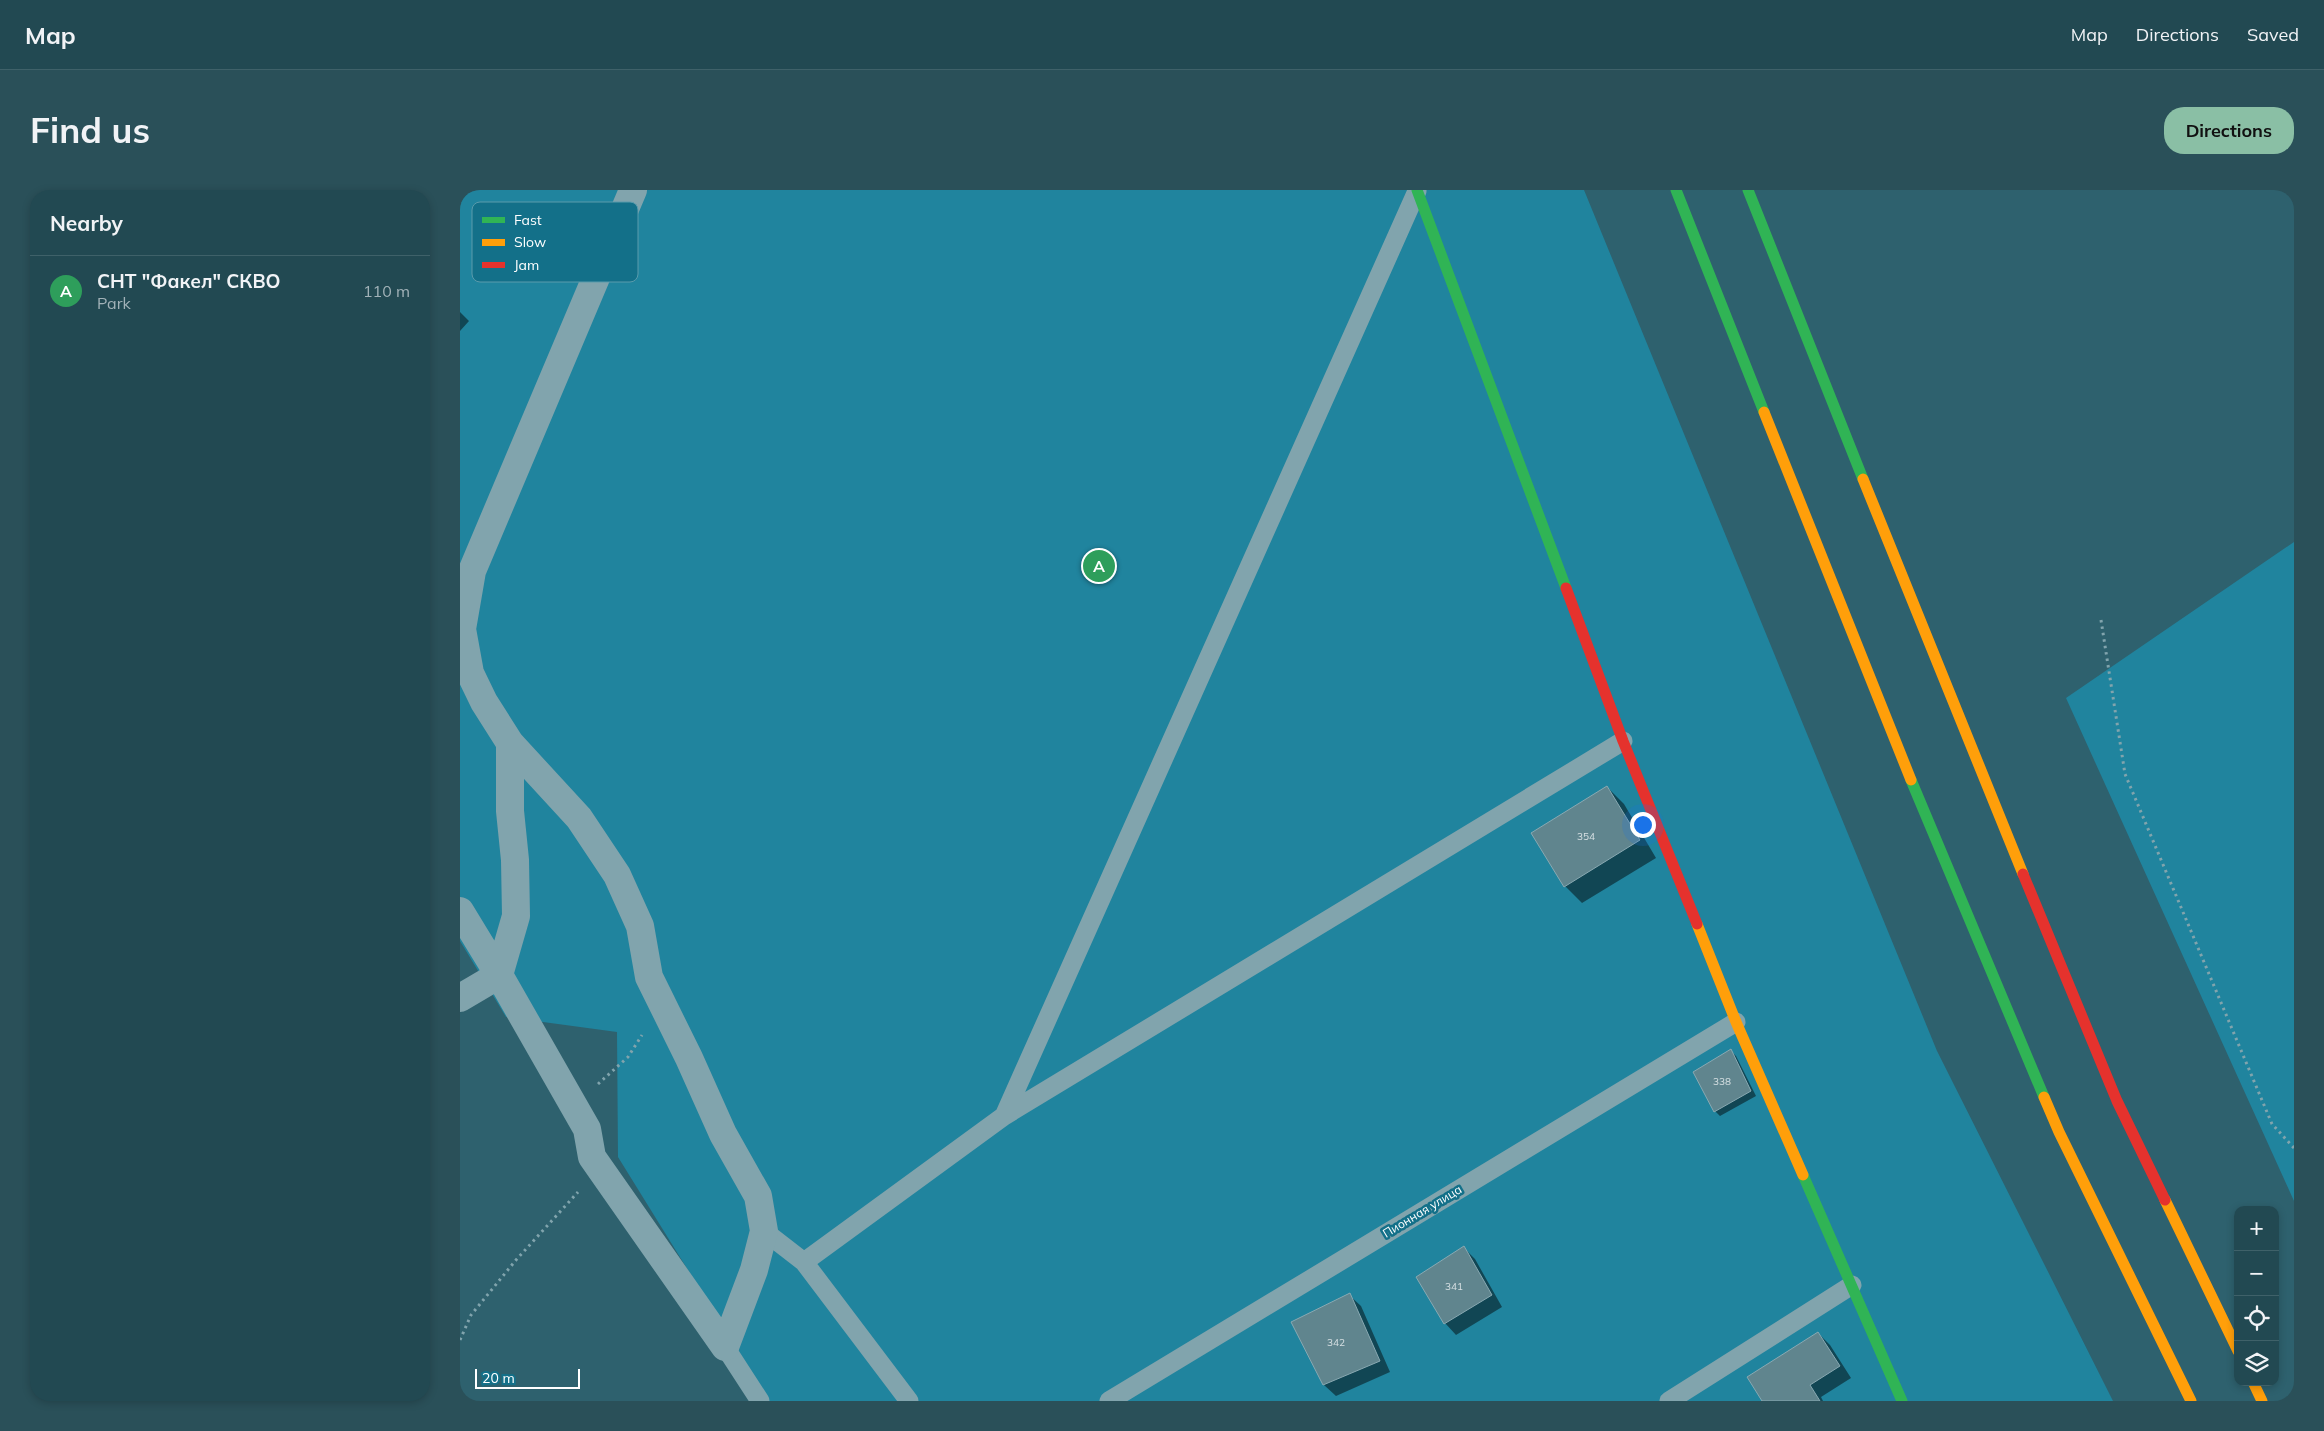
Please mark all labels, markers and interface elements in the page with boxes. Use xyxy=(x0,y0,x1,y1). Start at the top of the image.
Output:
text: Map xyxy=(25,20,76,50)
text: Map xyxy=(2071,23,2108,46)
text: Directions xyxy=(2136,23,2219,46)
text: Saved xyxy=(2247,23,2299,46)
button: Directions xyxy=(2164,107,2294,154)
text: Find us xyxy=(30,108,150,152)
legend xyxy=(472,202,638,282)
text: Nearby xyxy=(50,210,123,236)
text: Fast xyxy=(514,211,542,229)
text: Slow xyxy=(514,233,546,251)
text: Jam xyxy=(514,256,539,274)
text: СНТ "Факел" СКВО xyxy=(97,269,280,293)
text: A xyxy=(60,281,72,301)
text: 110 m xyxy=(363,281,410,301)
text: Park xyxy=(97,293,131,313)
pin: A xyxy=(1083,547,1115,585)
your location xyxy=(1630,812,1656,838)
house number: 354 xyxy=(1577,830,1595,843)
house number: 338 xyxy=(1713,1075,1731,1088)
street label: Пионная улица xyxy=(1380,1181,1464,1241)
map controls xyxy=(2234,1206,2279,1386)
button: + xyxy=(2234,1206,2279,1251)
button: − xyxy=(2234,1251,2279,1296)
house number: 341 xyxy=(1445,1280,1463,1293)
button: locate xyxy=(2234,1296,2279,1341)
house number: 342 xyxy=(1327,1336,1345,1349)
button: layers xyxy=(2234,1341,2279,1386)
scale bar xyxy=(475,1366,580,1389)
text: 20 m xyxy=(482,1369,515,1387)

